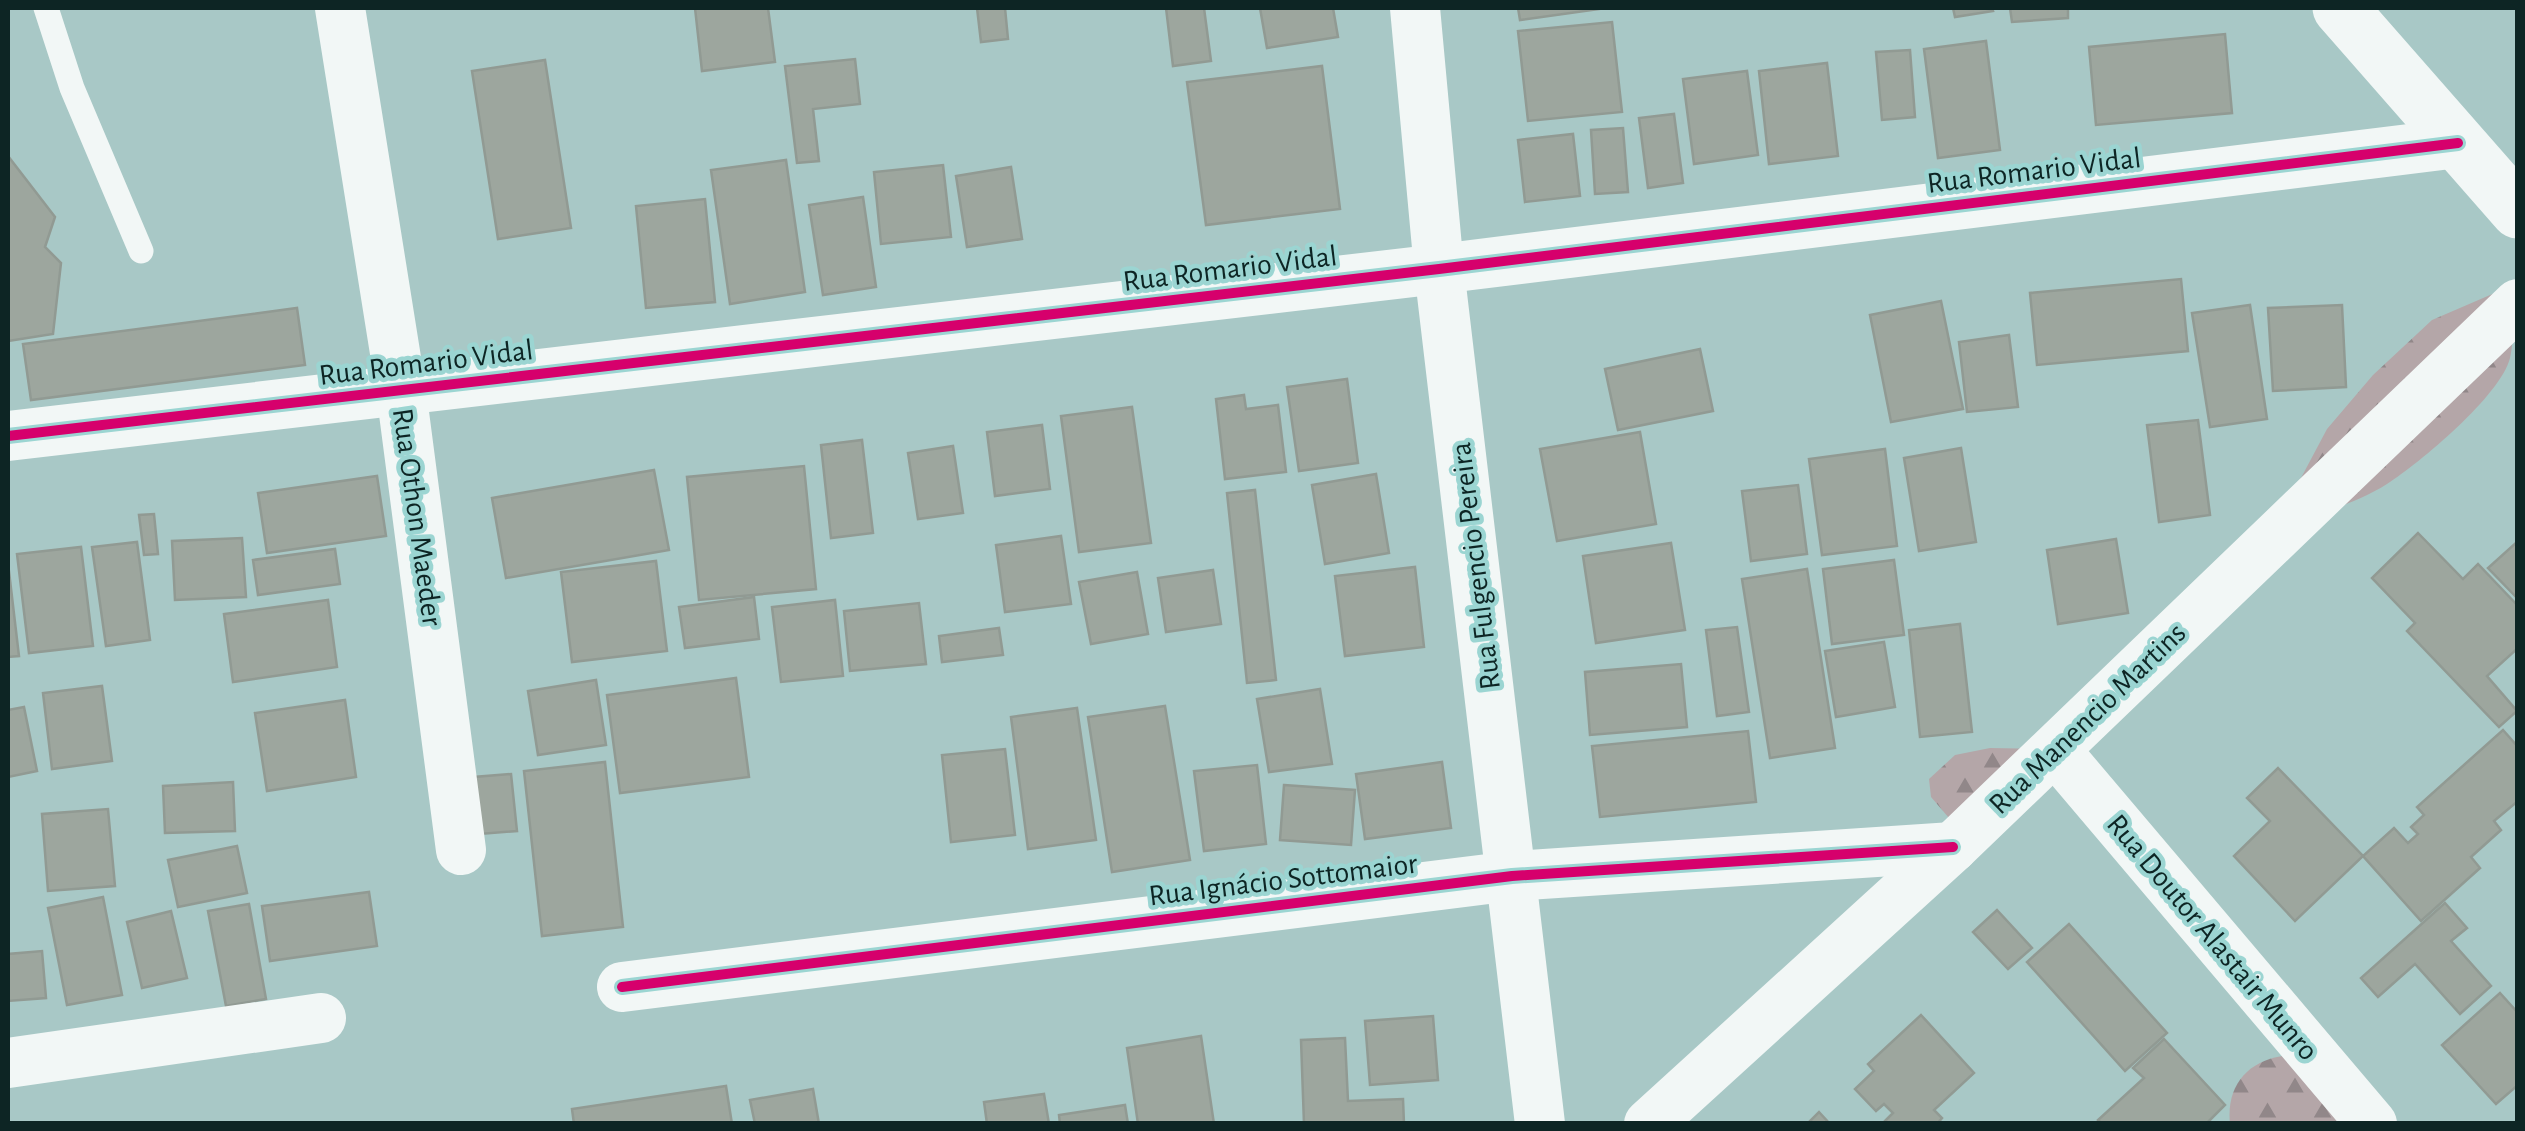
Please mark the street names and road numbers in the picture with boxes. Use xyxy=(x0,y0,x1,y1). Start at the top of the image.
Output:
street label: Rua Romario Vidal xyxy=(1925,143,2143,199)
street label: Rua Romario Vidal xyxy=(1121,241,1339,297)
street label: Rua Romario Vidal xyxy=(317,335,535,391)
street label: Rua Othon Maeder xyxy=(387,406,447,628)
street label: Rua Fulgencio Pereira xyxy=(1446,440,1506,691)
street label: Rua Manencio Martins xyxy=(1984,617,2192,820)
street label: Rua Doutor Alastair Munro xyxy=(2101,809,2324,1066)
street label: Rua Ignácio Sottomaior xyxy=(1147,849,1420,911)

